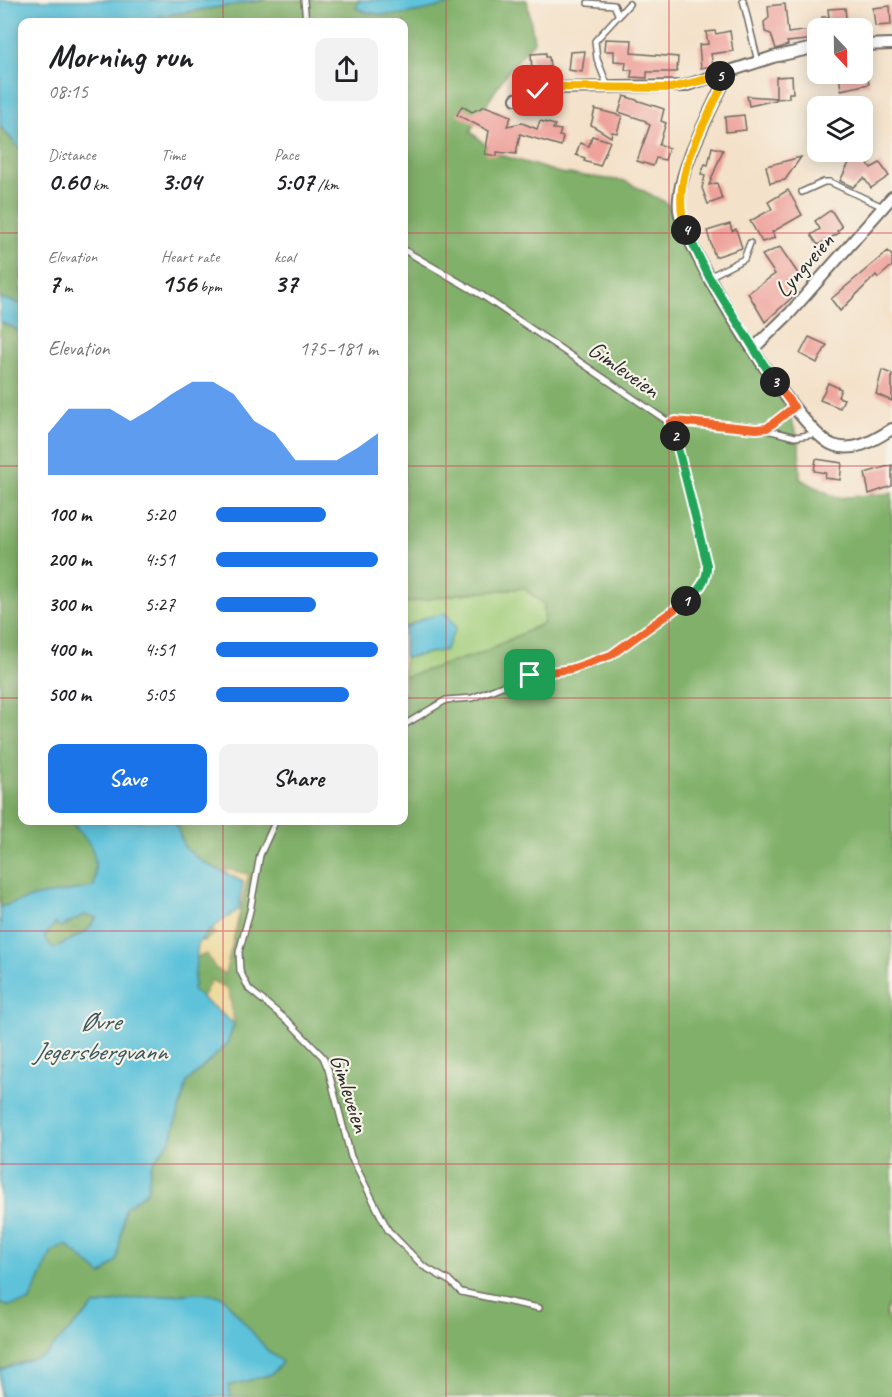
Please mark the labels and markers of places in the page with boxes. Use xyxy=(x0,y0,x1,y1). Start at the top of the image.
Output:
pin: 5 xyxy=(705,61,735,91)
pin xyxy=(512,65,563,116)
pin: 4 xyxy=(671,215,701,245)
pin: 3 xyxy=(760,367,790,397)
pin: 2 xyxy=(660,421,690,451)
pin: 1 xyxy=(671,586,701,616)
pin xyxy=(504,649,555,700)

